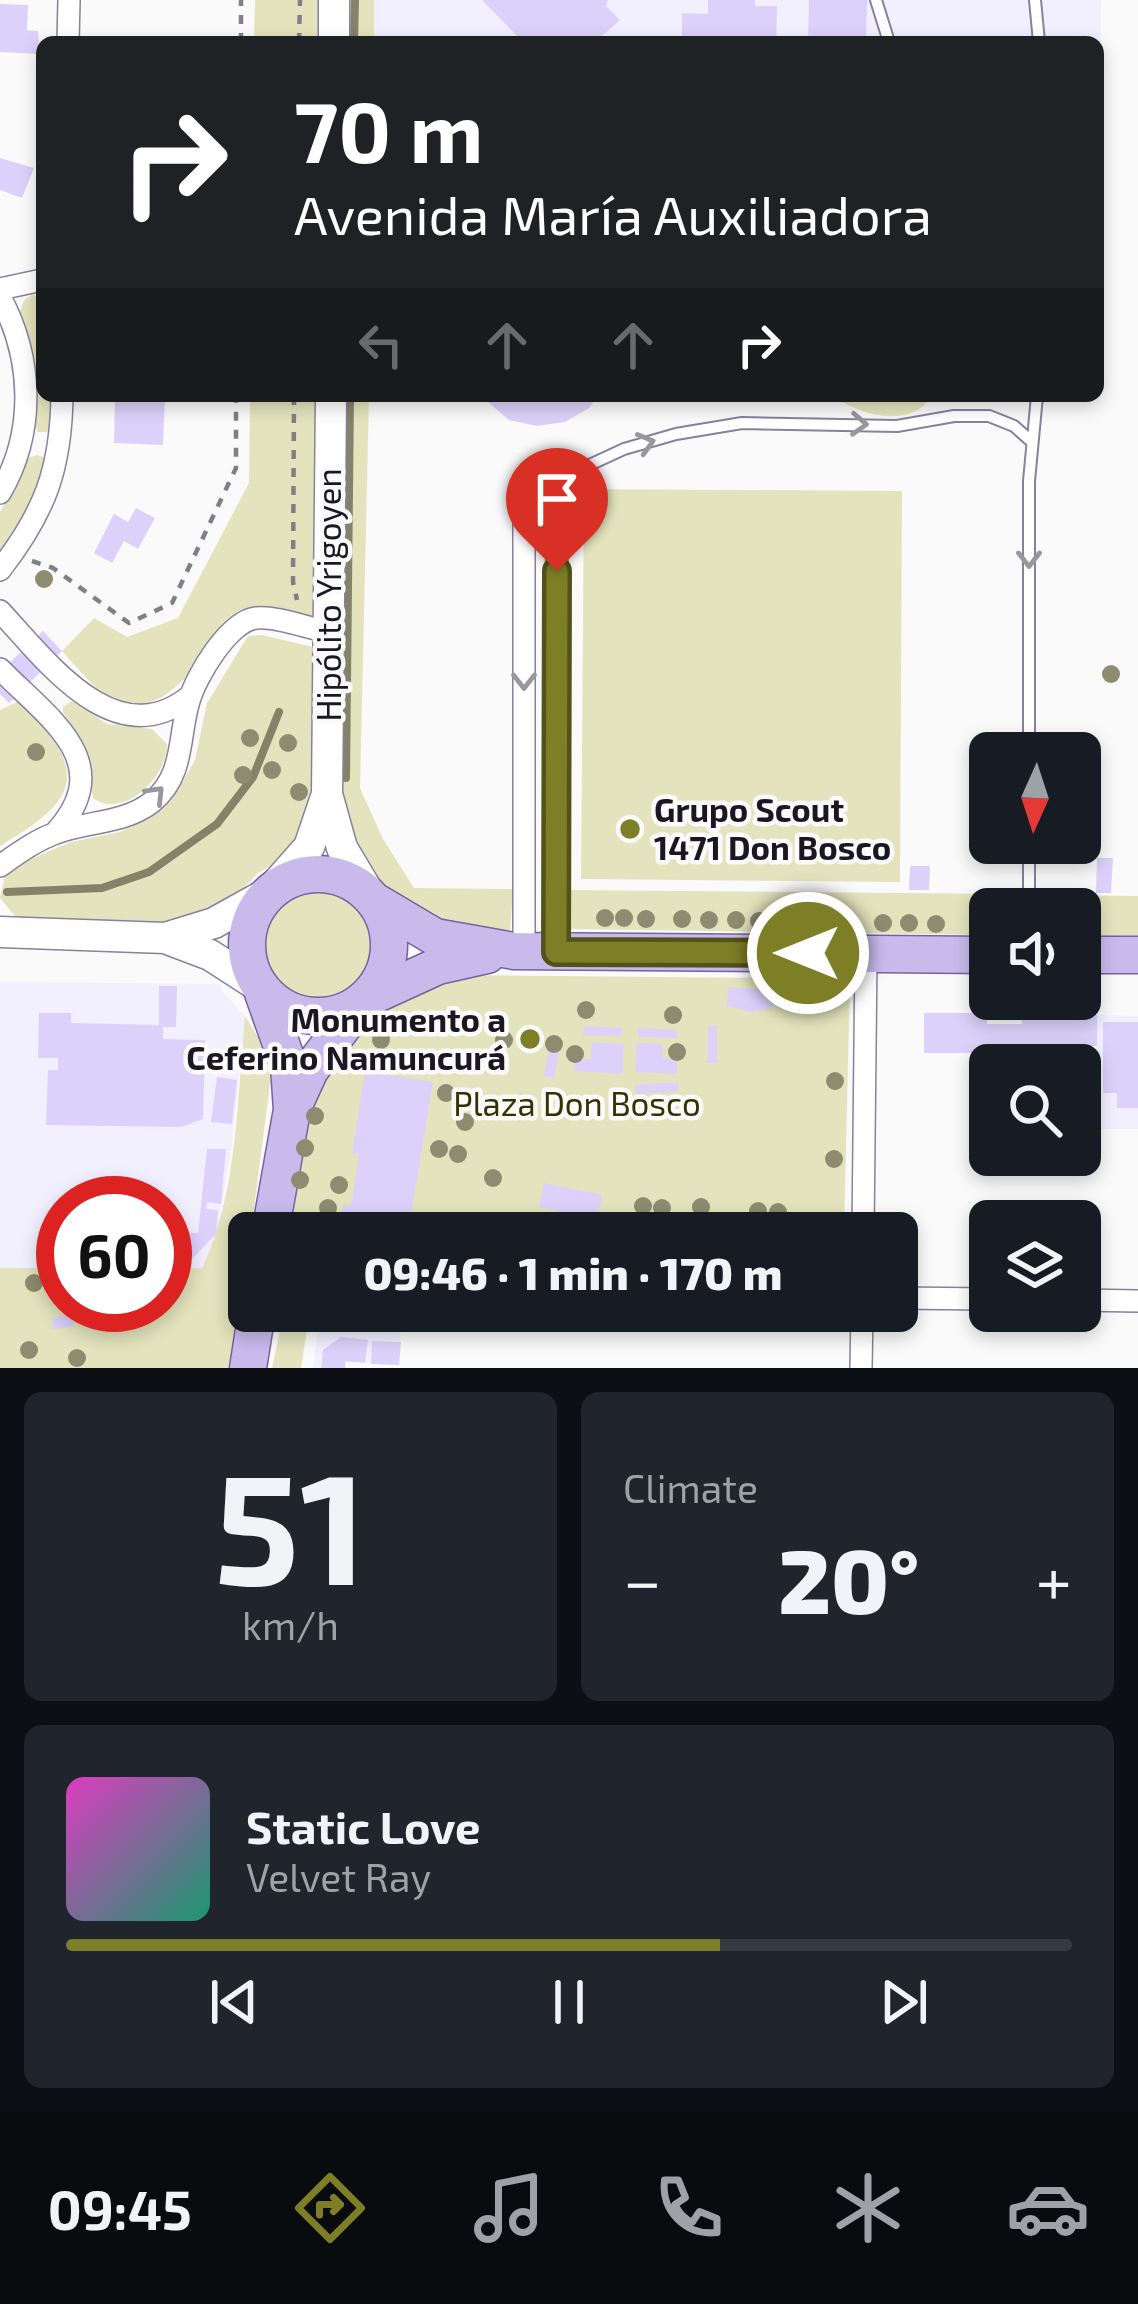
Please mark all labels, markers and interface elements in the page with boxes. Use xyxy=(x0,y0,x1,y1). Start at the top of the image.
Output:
text: 70 m xyxy=(294,79,484,180)
icon: right xyxy=(96,84,252,240)
text: Avenida María Auxiliadora xyxy=(294,181,932,246)
icon: left xyxy=(348,312,414,378)
icon: ahead xyxy=(474,312,540,378)
icon: ahead xyxy=(600,312,666,378)
icon: right xyxy=(726,312,792,378)
one-way arrow xyxy=(850,411,868,437)
one-way arrow xyxy=(635,432,656,457)
pin xyxy=(506,448,608,571)
icon: arrive xyxy=(524,466,590,532)
street label: Hipólito Yrigoyen xyxy=(308,468,348,722)
one-way arrow xyxy=(1016,551,1042,569)
one-way arrow xyxy=(511,673,537,691)
north arrow xyxy=(969,732,1101,864)
map controls xyxy=(969,732,1101,1332)
one-way arrow xyxy=(142,786,164,808)
place label: Grupo Scout 1471 Don Bosco xyxy=(654,789,891,867)
marker: Grupo Scout 1471 Don Bosco xyxy=(617,816,643,842)
button: sound xyxy=(969,888,1101,1020)
position arrow xyxy=(745,890,871,1016)
place label: Monumento a Ceferino Namuncurá xyxy=(186,999,506,1077)
marker: Monumento a Ceferino Namuncurá xyxy=(517,1026,543,1052)
button: search xyxy=(969,1044,1101,1176)
park label: Plaza Don Bosco xyxy=(453,1083,701,1123)
speed limit sign: 60 xyxy=(36,1176,192,1332)
button: layers xyxy=(969,1200,1101,1332)
text: 09:46 · 1 min · 170 m xyxy=(364,1245,782,1299)
text: 51 xyxy=(214,1429,367,1616)
text: Climate xyxy=(623,1464,758,1511)
text: 20° xyxy=(778,1524,919,1632)
text: − xyxy=(623,1539,662,1618)
text: + xyxy=(1036,1539,1072,1618)
text: km/h xyxy=(242,1601,339,1648)
text: Static Love xyxy=(246,1799,481,1853)
text: Velvet Ray xyxy=(246,1853,431,1900)
icon: previous xyxy=(201,1969,267,2035)
icon: pause xyxy=(536,1969,602,2035)
icon: next xyxy=(871,1969,937,2035)
icon: directions xyxy=(288,2166,372,2250)
icon: music xyxy=(467,2166,551,2250)
icon: phone xyxy=(647,2166,731,2250)
icon: climate xyxy=(826,2166,910,2250)
icon: car xyxy=(1006,2166,1090,2250)
text: 09:45 xyxy=(48,2176,192,2241)

